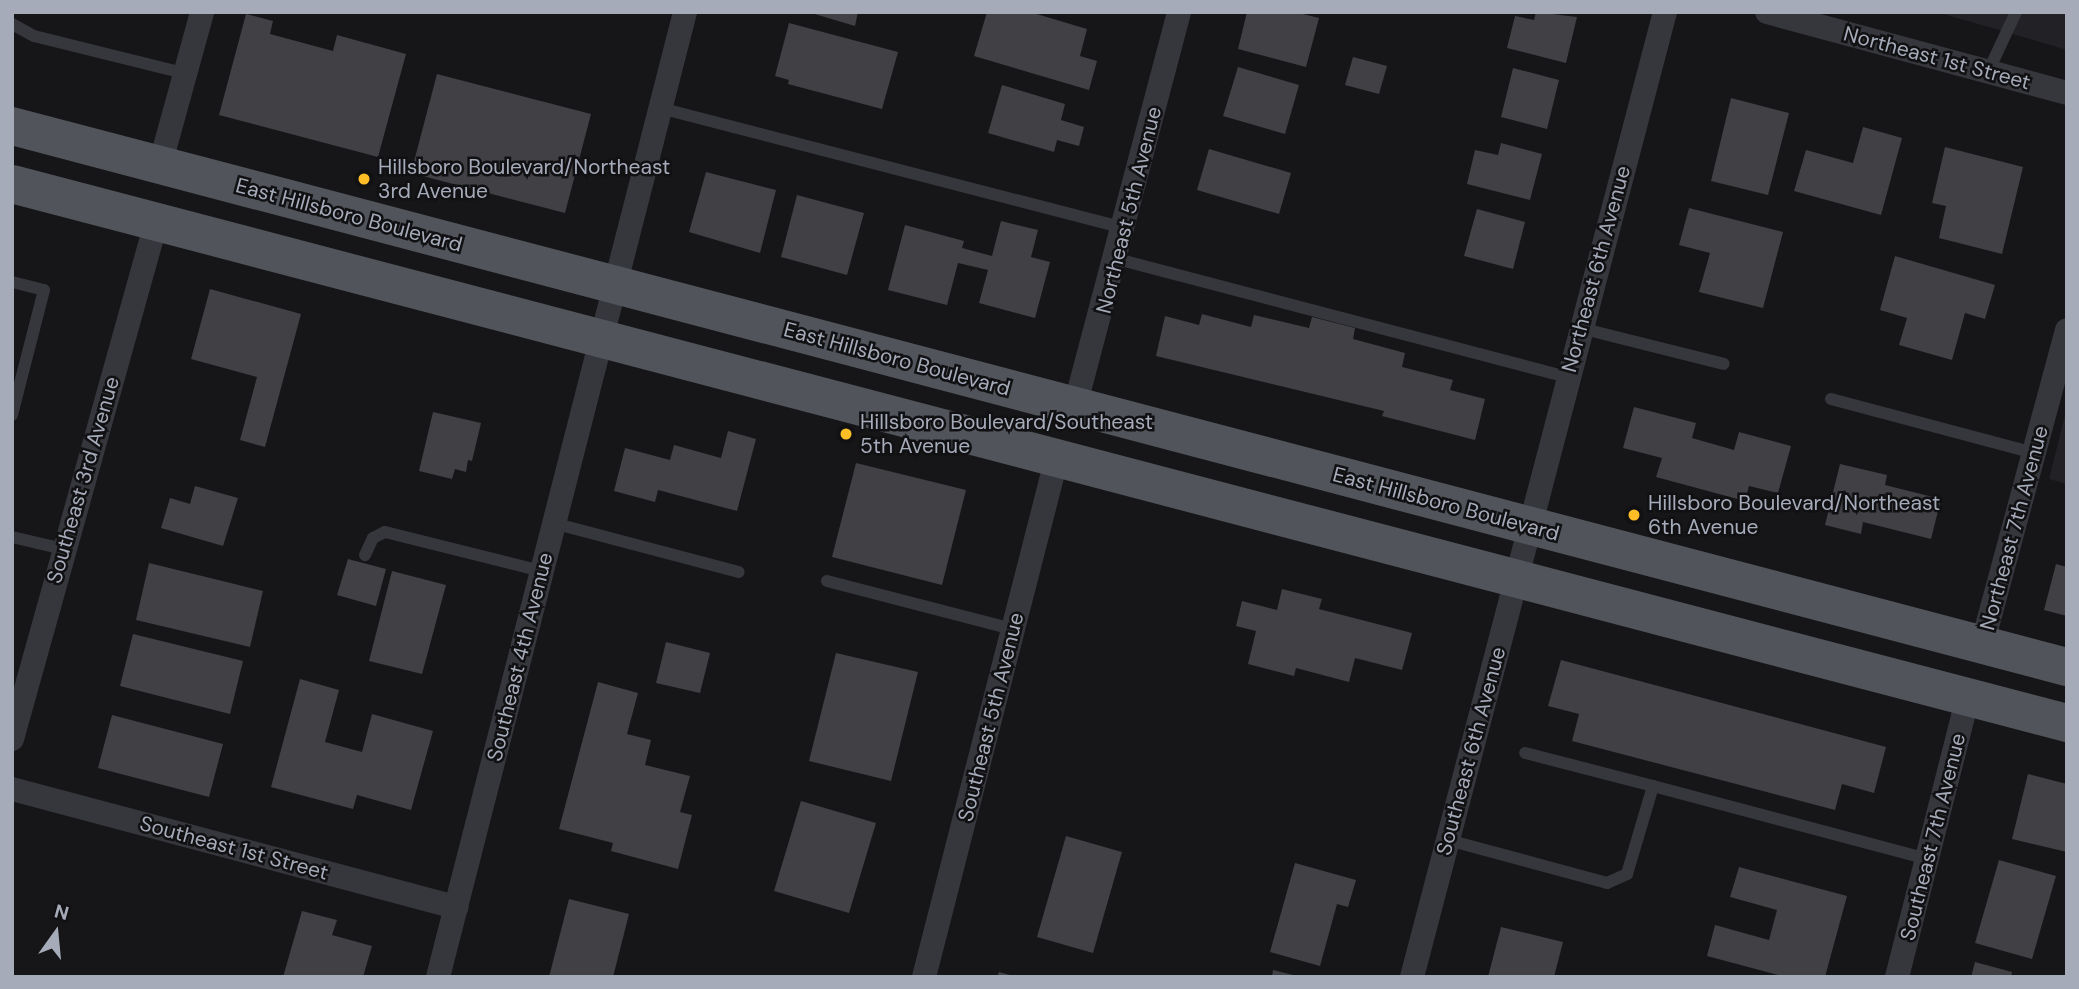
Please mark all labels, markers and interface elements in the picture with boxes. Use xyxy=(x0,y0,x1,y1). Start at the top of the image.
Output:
street label: Northeast 1st Street xyxy=(1841,21,2033,95)
street label: Northeast 5th Avenue xyxy=(1091,104,1167,316)
place label: Hillsboro Boulevard/Northeast 3rd Avenue xyxy=(378,154,670,204)
street label: Northeast 6th Avenue xyxy=(1556,163,1636,375)
marker: Hillsboro Boulevard/Northeast 3rd Avenue xyxy=(356,171,372,187)
street label: East Hillsboro Boulevard xyxy=(233,173,465,257)
street label: East Hillsboro Boulevard xyxy=(781,317,1013,401)
street label: Southeast 3rd Avenue xyxy=(41,374,125,586)
place label: Hillsboro Boulevard/Southeast 5th Avenue xyxy=(860,409,1153,459)
street label: Northeast 7th Avenue xyxy=(1975,423,2053,633)
marker: Hillsboro Boulevard/Southeast 5th Avenue xyxy=(838,426,854,442)
street label: East Hillsboro Boulevard xyxy=(1330,462,1562,546)
place label: Hillsboro Boulevard/Northeast 6th Avenue xyxy=(1648,490,1940,540)
marker: Hillsboro Boulevard/Northeast 6th Avenue xyxy=(1626,507,1642,523)
street label: Southeast 4th Avenue xyxy=(482,550,558,764)
street label: Southeast 5th Avenue xyxy=(953,610,1029,824)
street label: Southeast 6th Avenue xyxy=(1431,644,1511,858)
street label: Southeast 7th Avenue xyxy=(1895,731,1971,943)
street label: Southeast 1st Street xyxy=(137,811,331,885)
north arrow xyxy=(21,898,91,968)
text: N xyxy=(52,898,71,926)

